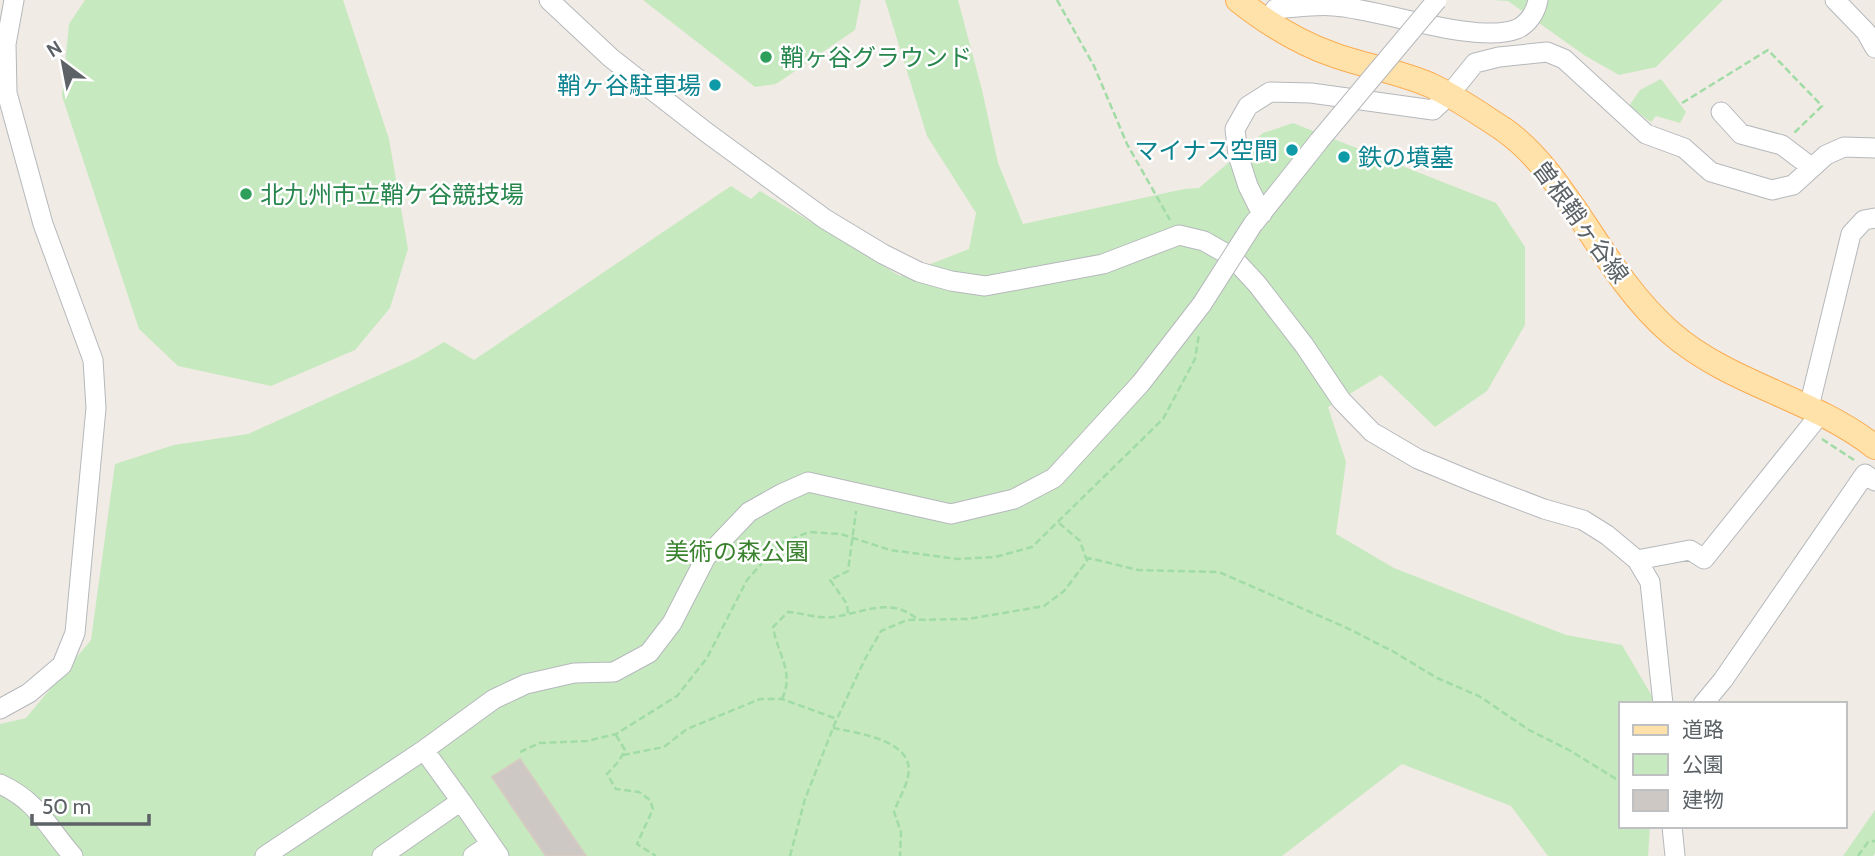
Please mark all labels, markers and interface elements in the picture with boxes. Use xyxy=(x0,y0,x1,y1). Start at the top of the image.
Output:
north arrow xyxy=(28,28,98,98)
text: N xyxy=(42,36,66,62)
place label: 鞘ヶ谷グラウンド xyxy=(780,43,972,72)
marker: 鞘ヶ谷グラウンド xyxy=(758,49,774,65)
place label: 鞘ヶ谷駐車場 xyxy=(557,71,701,100)
marker: 鞘ヶ谷駐車場 xyxy=(707,77,723,93)
place label: マイナス空間 xyxy=(1134,136,1278,165)
marker: マイナス空間 xyxy=(1284,142,1300,158)
place label: 鉄の墳墓 xyxy=(1358,143,1454,172)
marker: 鉄の墳墓 xyxy=(1336,149,1352,165)
street label: 曽根鞘ヶ谷線 xyxy=(1527,155,1635,289)
place label: 北九州市立鞘ケ谷競技場 xyxy=(260,180,524,209)
marker: 北九州市立鞘ケ谷競技場 xyxy=(238,186,254,202)
park label: 美術の森公園 xyxy=(665,537,809,566)
legend xyxy=(1619,702,1847,828)
text: 道路 xyxy=(1682,717,1724,742)
text: 公園 xyxy=(1682,752,1724,777)
scale bar xyxy=(32,782,149,826)
text: 建物 xyxy=(1682,787,1724,812)
text: 50 m xyxy=(42,794,91,819)

